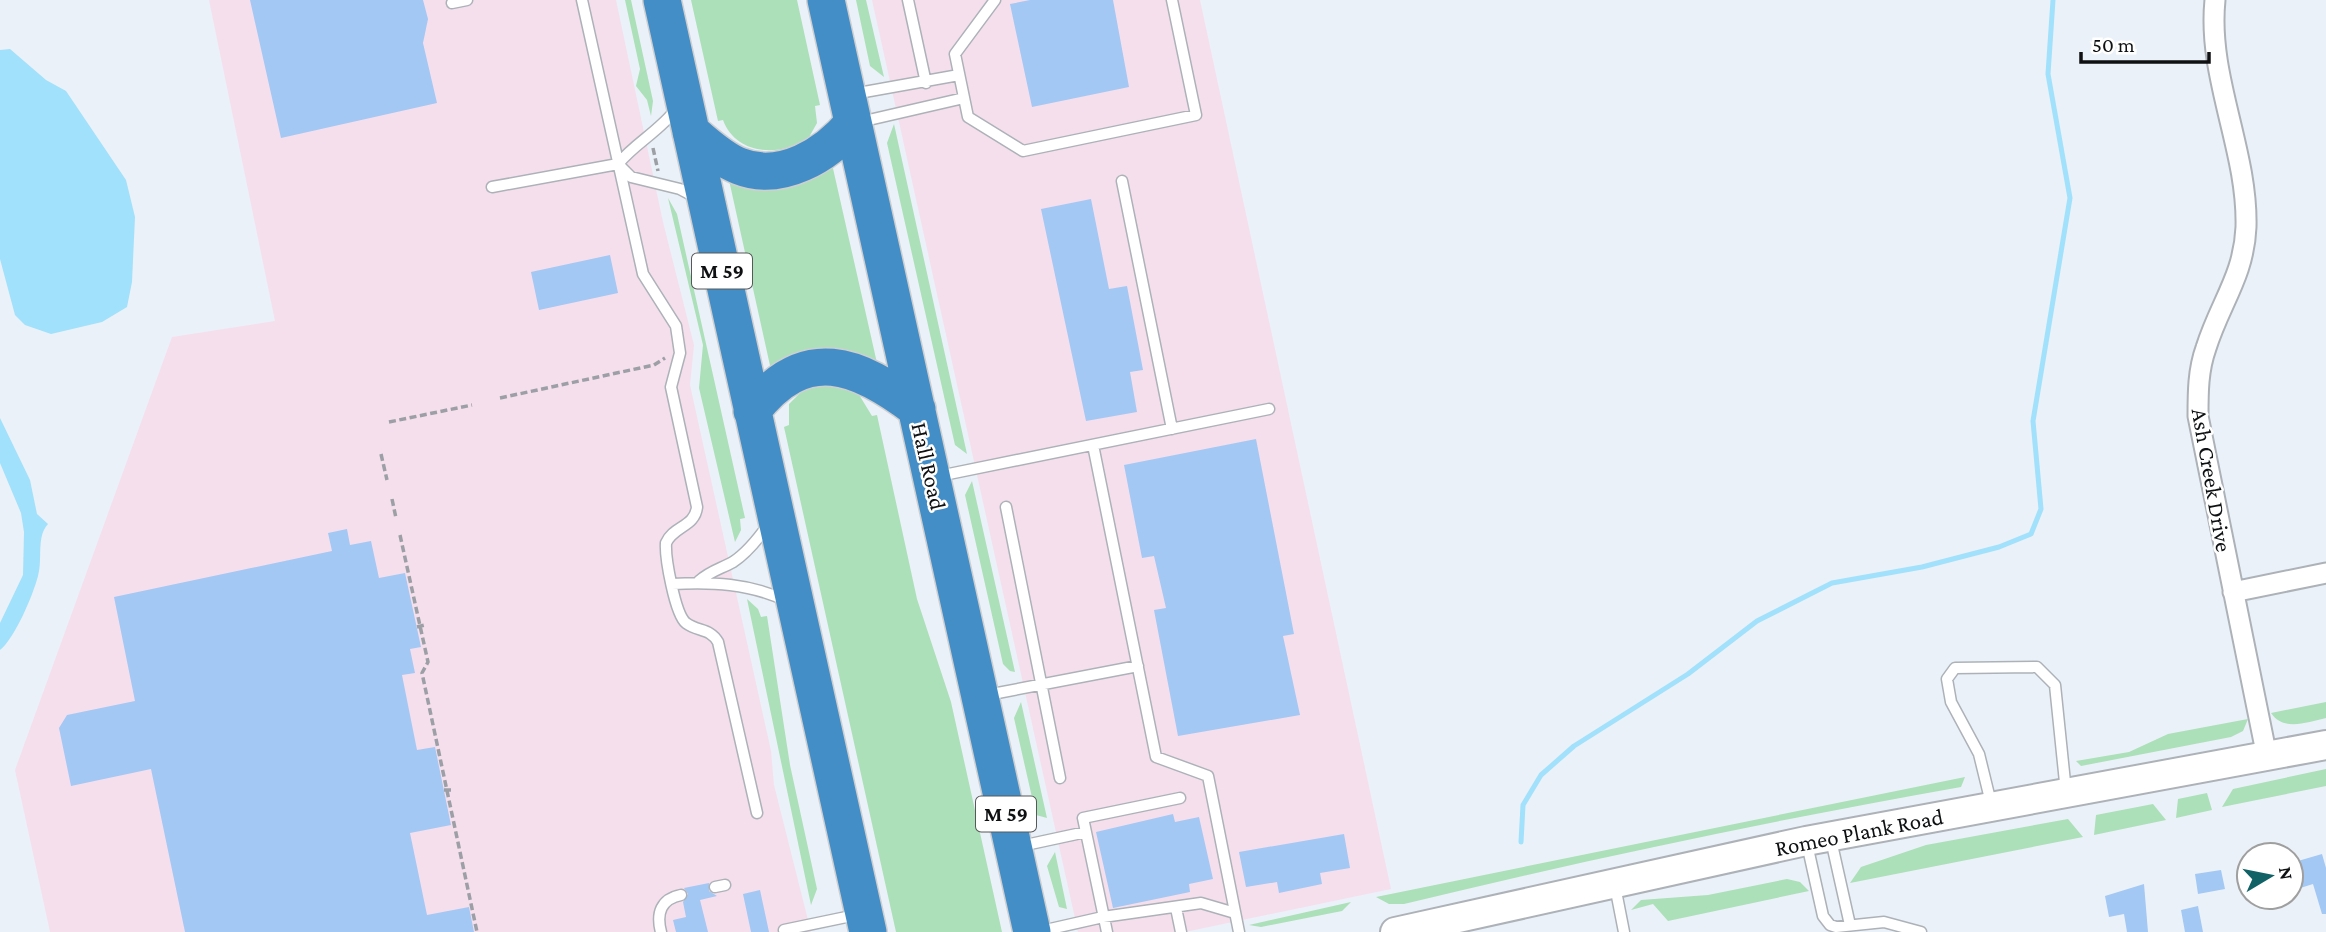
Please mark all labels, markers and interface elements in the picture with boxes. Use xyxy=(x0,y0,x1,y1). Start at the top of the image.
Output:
scale bar xyxy=(2081,21,2209,65)
text: 50 m xyxy=(2092,33,2135,57)
road number: M 59 xyxy=(692,254,752,288)
street label: Ash Creek Drive xyxy=(2187,406,2237,554)
street label: Hall Road xyxy=(906,420,952,512)
road number: M 59 xyxy=(976,796,1036,832)
street label: Romeo Plank Road xyxy=(1773,803,1945,861)
north arrow xyxy=(2235,841,2305,911)
text: N xyxy=(2275,865,2298,881)

